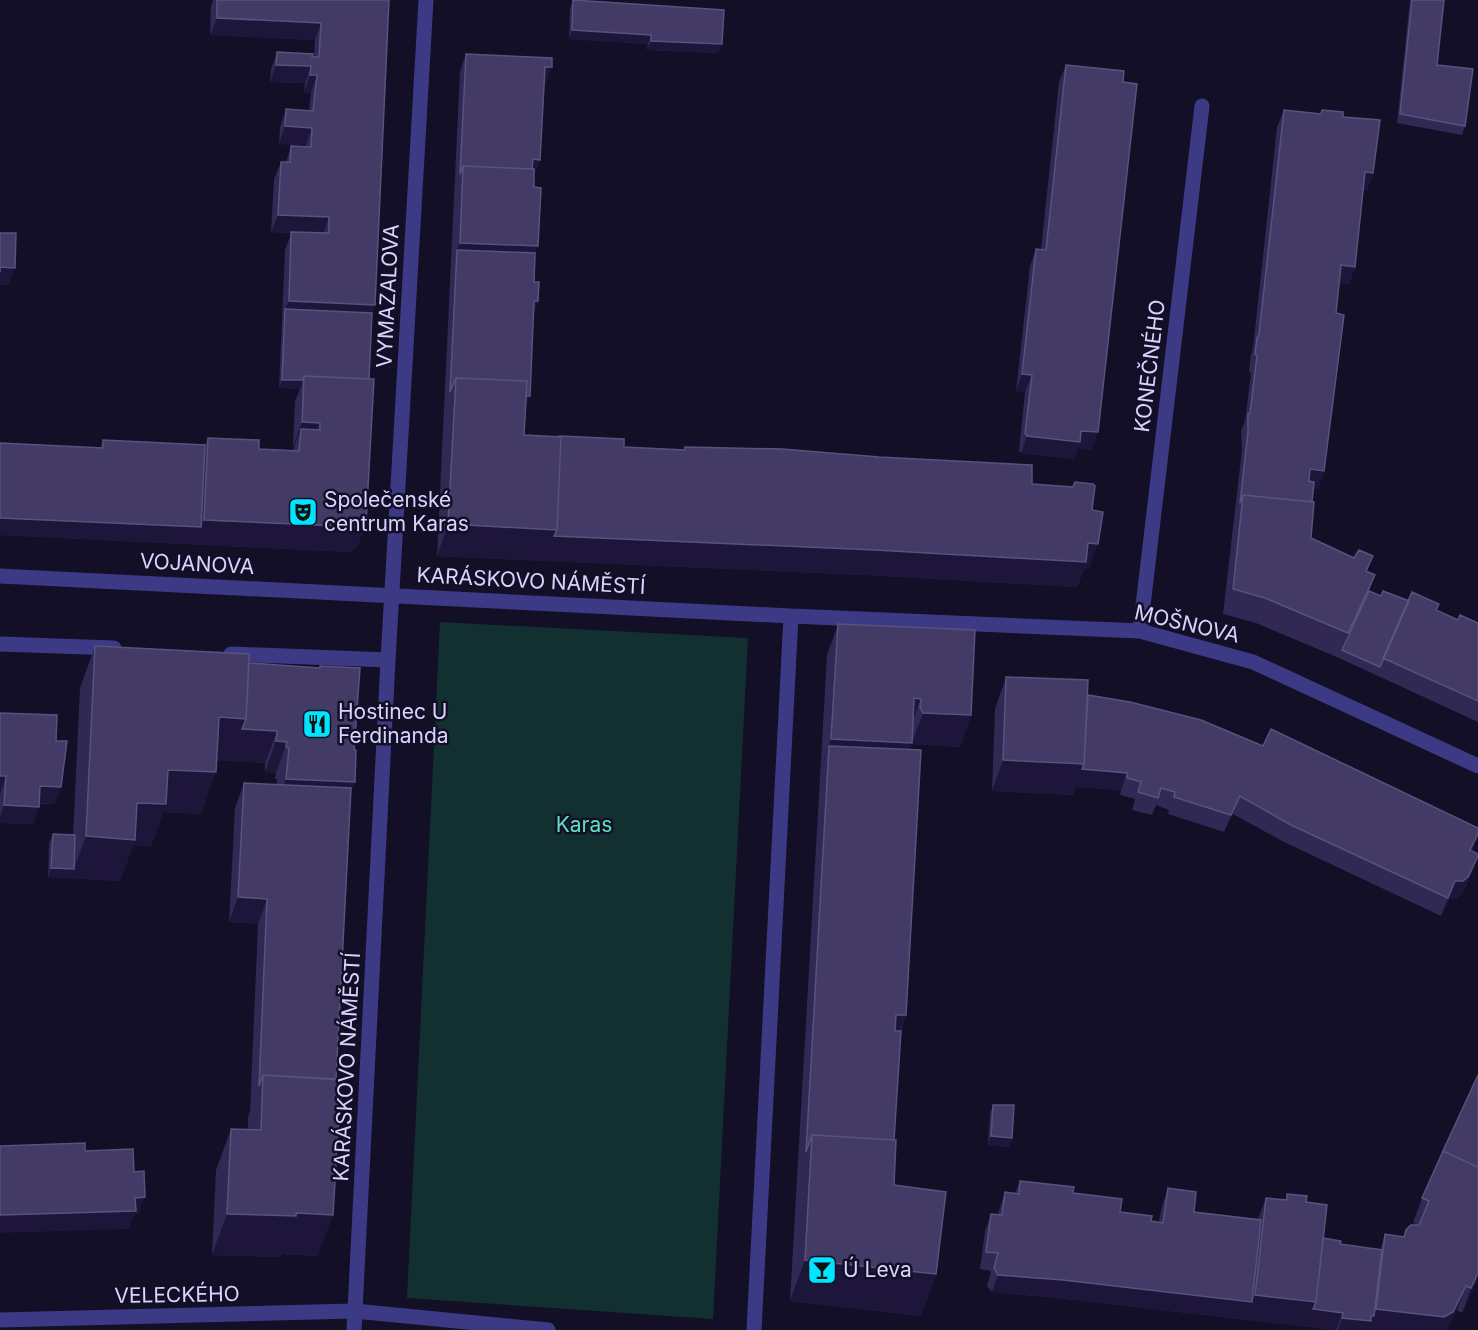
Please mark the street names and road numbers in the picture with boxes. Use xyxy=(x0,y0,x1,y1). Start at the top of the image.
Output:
street label: VYMAZALOVA xyxy=(371,223,404,369)
street label: KONEČNÉHO xyxy=(1128,298,1170,434)
street label: VOJANOVA xyxy=(139,548,255,579)
street label: KARÁSKOVO NÁMĚSTÍ xyxy=(416,561,647,599)
street label: MOŠNOVA xyxy=(1132,599,1242,648)
street label: KARÁSKOVO NÁMĚSTÍ xyxy=(327,951,365,1182)
street label: VELECKÉHO xyxy=(114,1280,240,1308)

